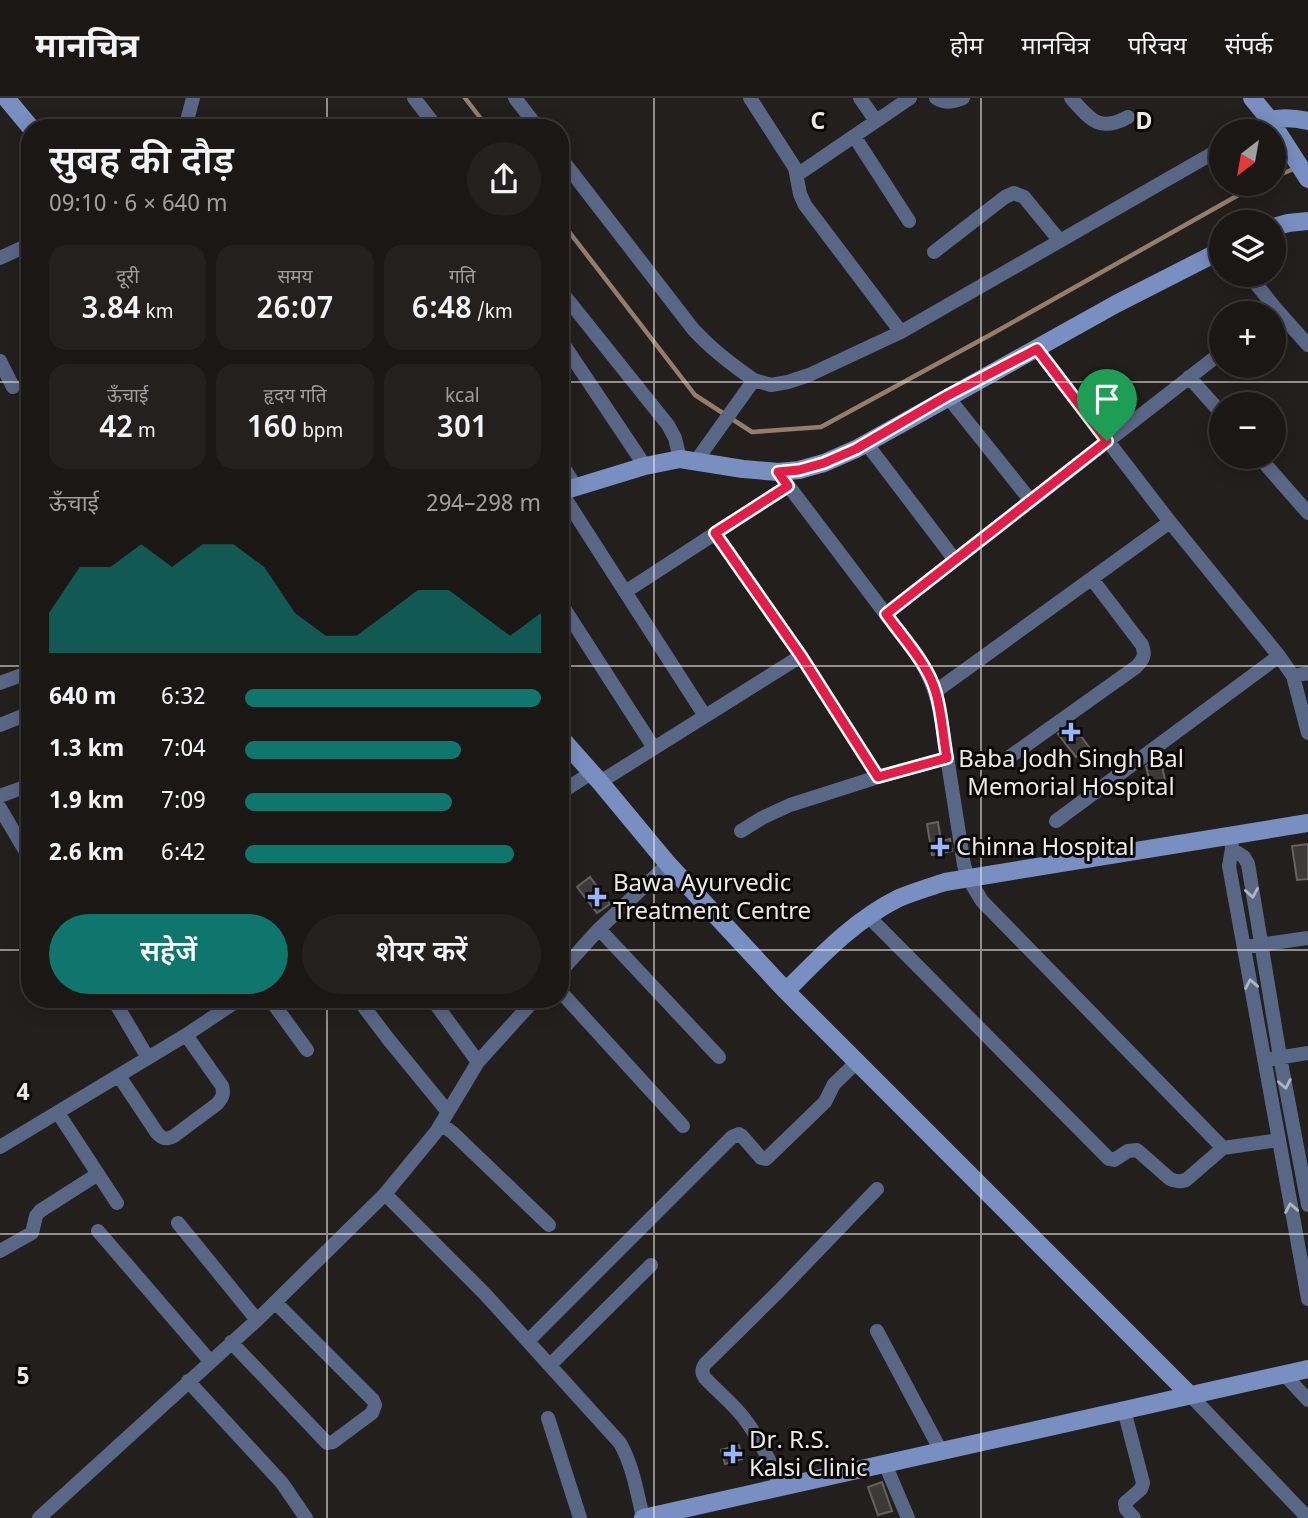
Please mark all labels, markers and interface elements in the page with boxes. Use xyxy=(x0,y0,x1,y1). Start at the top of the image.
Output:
text: मानचित्र xyxy=(35,27,139,70)
text: होम xyxy=(950,32,983,64)
text: मानचित्र xyxy=(1021,32,1090,64)
text: परिचय xyxy=(1128,32,1187,64)
text: संपर्क xyxy=(1225,32,1273,64)
text: C xyxy=(811,108,826,138)
text: D xyxy=(1136,108,1152,138)
north arrow xyxy=(1209,119,1286,196)
map controls xyxy=(1209,119,1286,469)
text: सुबह की दौड़ xyxy=(49,139,234,189)
button: share xyxy=(467,142,541,216)
text: 09:10 · 6 × 640 m xyxy=(49,190,227,220)
button: layers xyxy=(1209,210,1286,287)
text: दूरी xyxy=(116,266,139,291)
text: समय xyxy=(277,266,313,291)
text: गति xyxy=(449,266,476,291)
text: 3.84 xyxy=(82,291,141,330)
text: 26:07 xyxy=(257,291,333,330)
text: 6:48 xyxy=(412,291,472,330)
text: km xyxy=(141,301,174,326)
text: /km xyxy=(472,301,513,326)
button: + xyxy=(1209,301,1286,378)
pin xyxy=(1077,369,1137,441)
icon: arrive xyxy=(1088,380,1126,418)
text: ऊँचाई xyxy=(107,385,148,410)
text: हृदय गति xyxy=(264,385,326,410)
text: kcal xyxy=(445,385,480,410)
button: − xyxy=(1209,392,1286,469)
text: 42 xyxy=(99,410,133,449)
text: 160 xyxy=(247,410,297,449)
text: 301 xyxy=(437,410,488,449)
text: m xyxy=(133,420,156,445)
text: bpm xyxy=(297,420,343,445)
text: ऊँचाई xyxy=(49,490,99,520)
text: 294–298 m xyxy=(426,490,541,520)
text: 640 m xyxy=(49,683,117,713)
text: 6:32 xyxy=(161,683,206,713)
marker: Baba Jodh Singh Bal Memorial Hospital xyxy=(1061,722,1081,742)
text: 1.3 km xyxy=(49,735,124,765)
text: 7:04 xyxy=(161,735,206,765)
place label: Baba Jodh Singh Bal Memorial Hospital xyxy=(958,745,1184,805)
text: 1.9 km xyxy=(49,787,124,817)
text: 7:09 xyxy=(161,787,206,817)
place label: Chinna Hospital xyxy=(956,833,1135,865)
marker: Chinna Hospital xyxy=(930,837,950,857)
text: 2.6 km xyxy=(49,839,124,869)
text: 6:42 xyxy=(161,839,206,869)
place label: Bawa Ayurvedic Treatment Centre xyxy=(613,869,811,929)
marker: Bawa Ayurvedic Treatment Centre xyxy=(587,887,607,907)
one-way arrow xyxy=(1245,888,1260,899)
button: सहेजें xyxy=(49,914,288,994)
button: शेयर करें xyxy=(302,914,541,994)
one-way arrow xyxy=(1244,978,1259,990)
one-way arrow xyxy=(1277,1078,1292,1090)
text: 4 xyxy=(16,1079,30,1109)
one-way arrow xyxy=(1285,1202,1300,1214)
text: 5 xyxy=(16,1363,30,1393)
place label: Dr. R.S. Kalsi Clinic xyxy=(749,1426,868,1486)
marker: Dr. R.S. Kalsi Clinic xyxy=(723,1444,743,1464)

